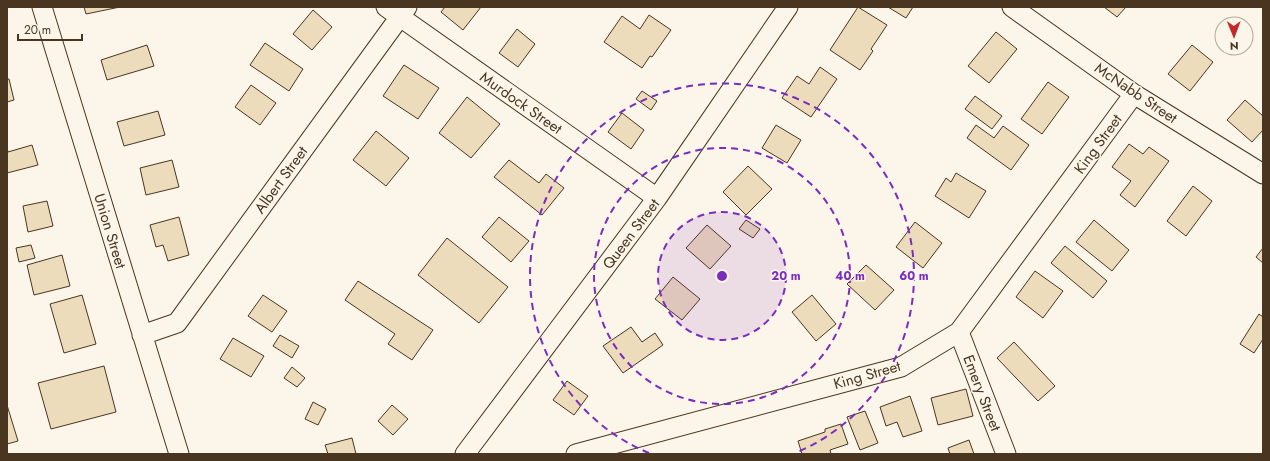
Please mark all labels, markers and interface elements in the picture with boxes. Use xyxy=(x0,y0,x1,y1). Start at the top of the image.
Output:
scale bar xyxy=(18,16,82,42)
north arrow xyxy=(1214,16,1254,56)
text: 20 m xyxy=(24,21,51,39)
text: N xyxy=(1230,38,1239,54)
street label: McNabb Street xyxy=(1090,57,1182,129)
street label: Murdock Street xyxy=(475,66,567,140)
street label: King Street xyxy=(1069,109,1127,178)
street label: Albert Street xyxy=(249,141,313,218)
street label: Union Street xyxy=(88,191,132,272)
street label: Queen Street xyxy=(597,194,665,274)
text: 20 m xyxy=(771,267,801,285)
text: 40 m xyxy=(835,267,865,285)
text: 60 m xyxy=(899,267,929,285)
centre of rings xyxy=(715,269,729,283)
street label: Emery Street xyxy=(957,352,1007,435)
street label: King Street xyxy=(831,355,904,395)

